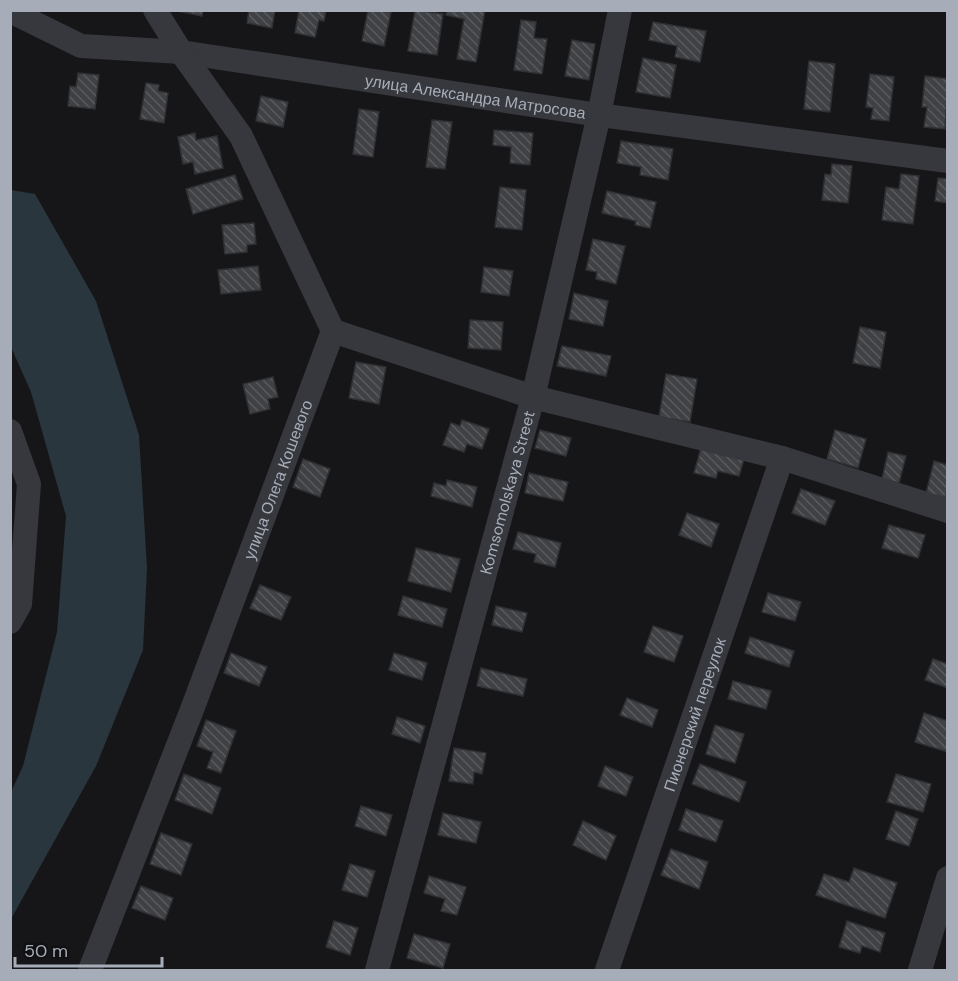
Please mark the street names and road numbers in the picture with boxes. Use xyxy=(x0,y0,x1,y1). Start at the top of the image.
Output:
street label: улица Александра Матросова xyxy=(363,70,587,124)
street label: улица Олега Кошевого xyxy=(239,397,317,563)
street label: Komsomolskaya Street xyxy=(475,408,540,577)
street label: Пионерский переулок xyxy=(659,634,731,794)

